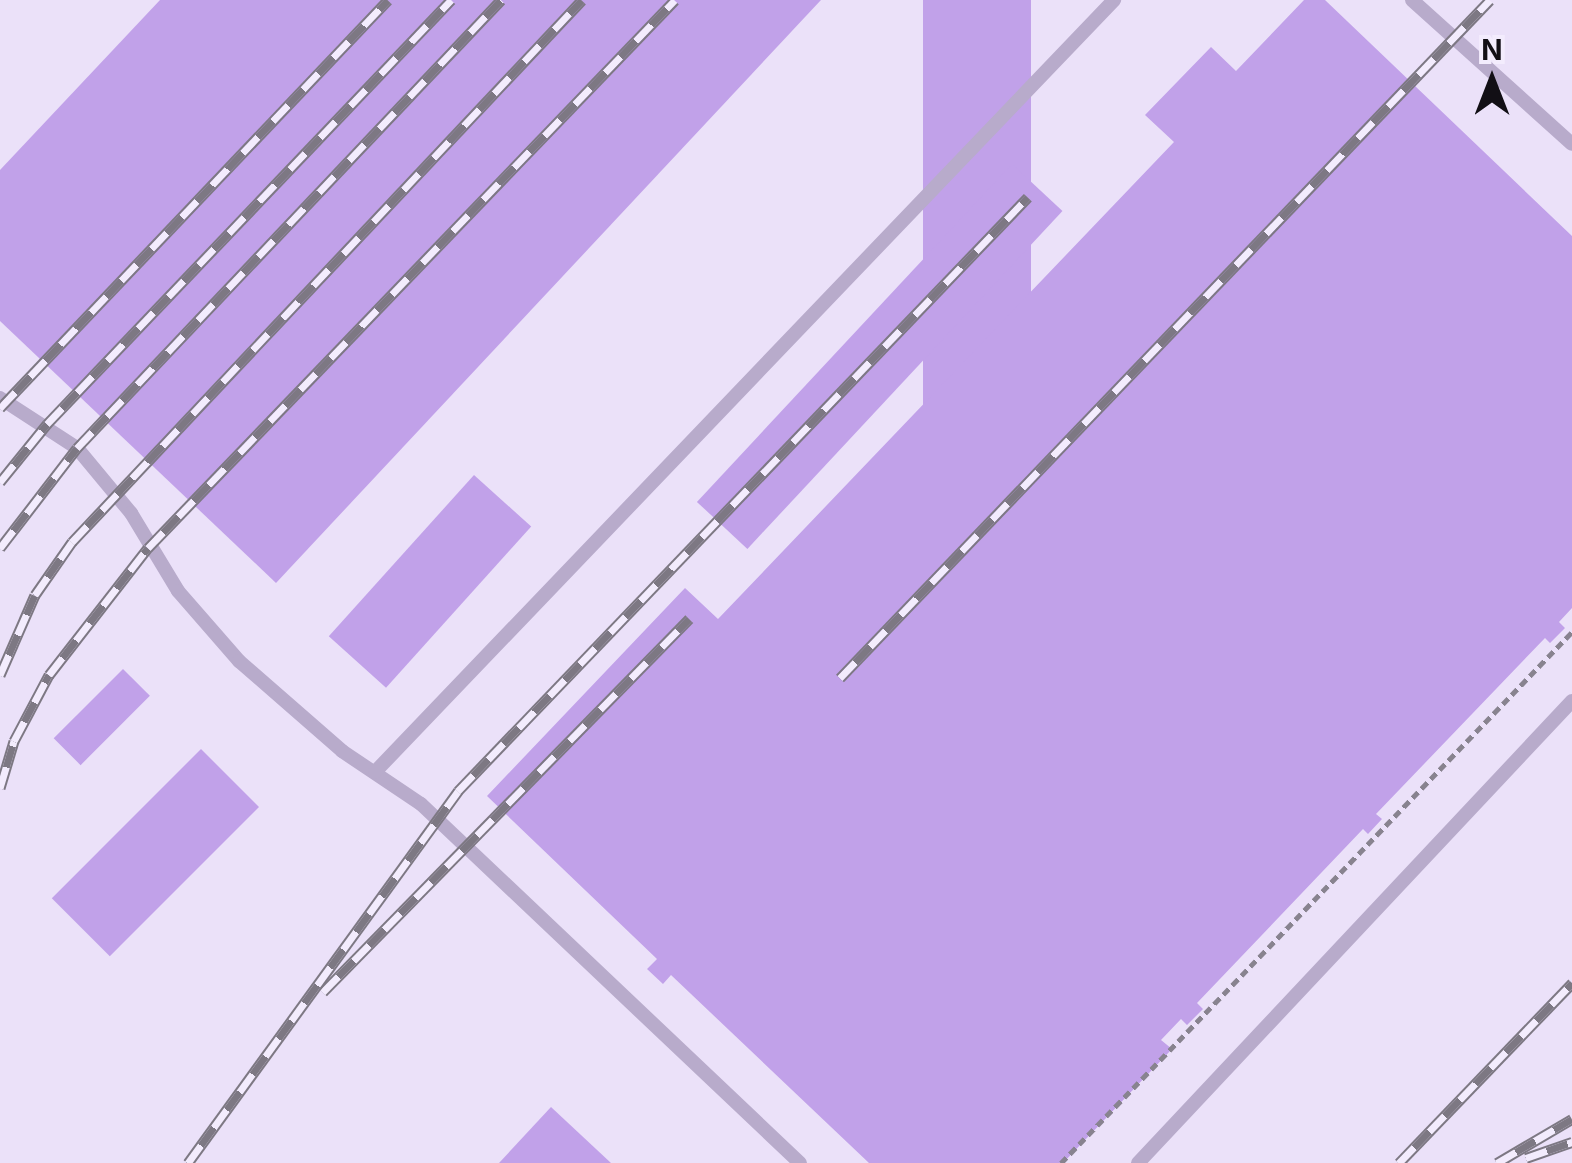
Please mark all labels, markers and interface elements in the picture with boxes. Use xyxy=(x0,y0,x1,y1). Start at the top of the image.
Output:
north arrow xyxy=(1442,30,1542,130)
text: N xyxy=(1481,33,1503,67)

